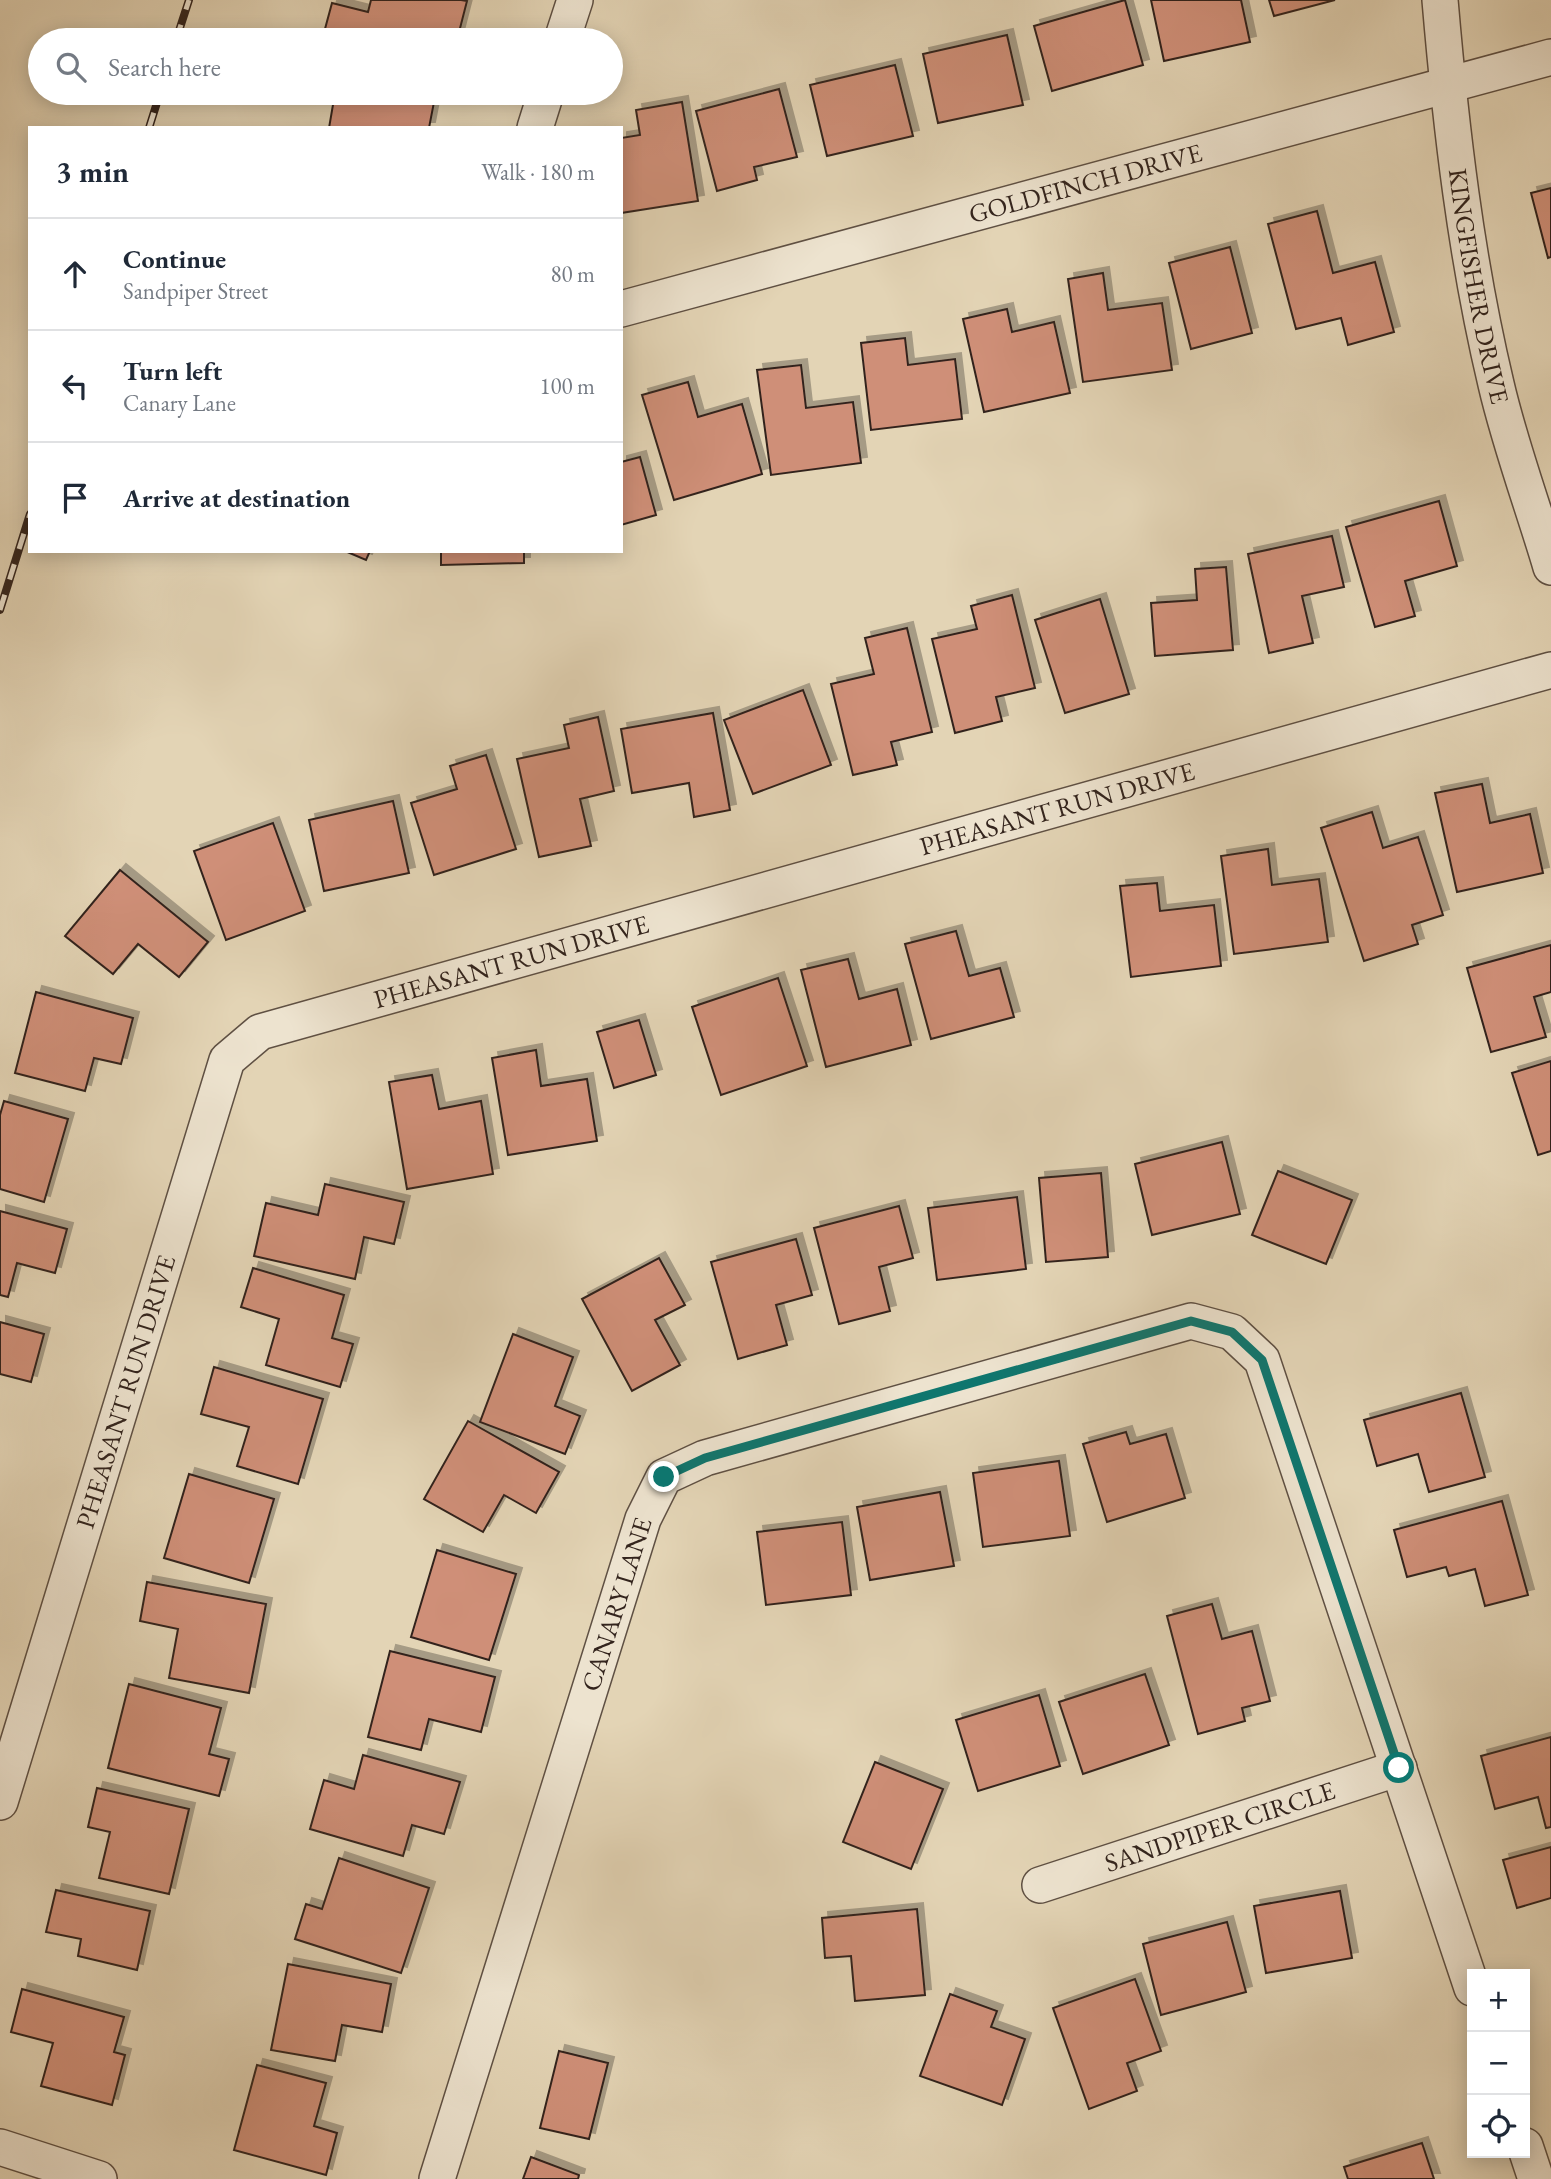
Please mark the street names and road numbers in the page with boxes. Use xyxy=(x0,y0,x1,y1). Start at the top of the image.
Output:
street label: GOLDFINCH DRIVE xyxy=(965,135,1206,231)
street label: KINGFISHER DRIVE xyxy=(1441,166,1517,408)
street label: PHEASANT RUN DRIVE xyxy=(916,754,1199,863)
street label: PHEASANT RUN DRIVE xyxy=(370,907,653,1016)
street label: PHEASANT RUN DRIVE xyxy=(68,1251,183,1533)
street label: CANARY LANE xyxy=(573,1513,660,1695)
street label: SANDPIPER CIRCLE xyxy=(1100,1773,1340,1880)

